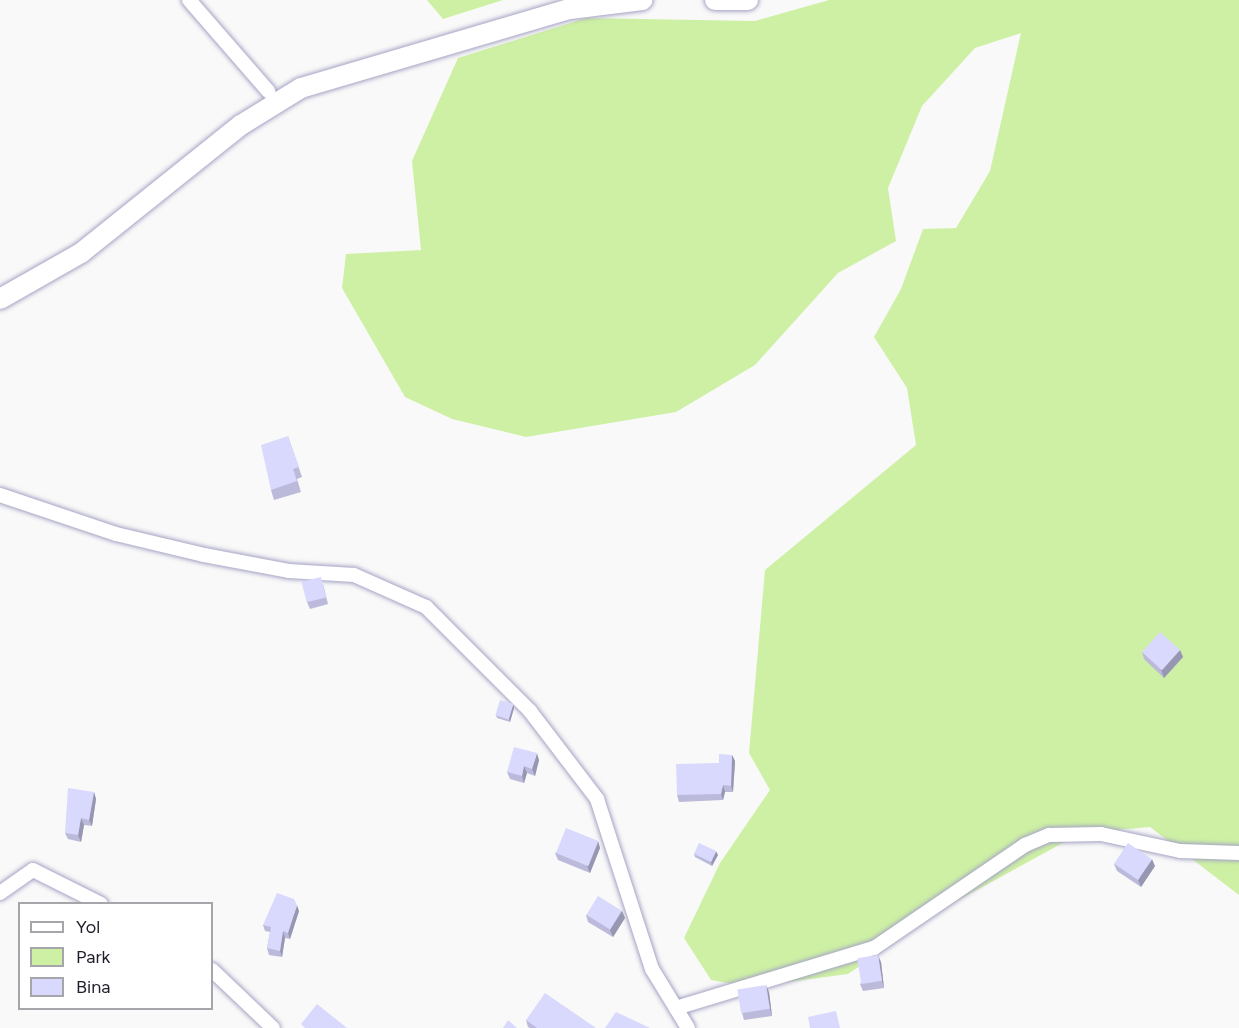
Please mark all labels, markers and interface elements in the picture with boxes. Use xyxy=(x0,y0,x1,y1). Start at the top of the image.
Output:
legend xyxy=(18,902,213,1010)
text: Yol xyxy=(76,916,100,938)
text: Park xyxy=(76,946,110,968)
text: Bina xyxy=(76,976,110,998)

